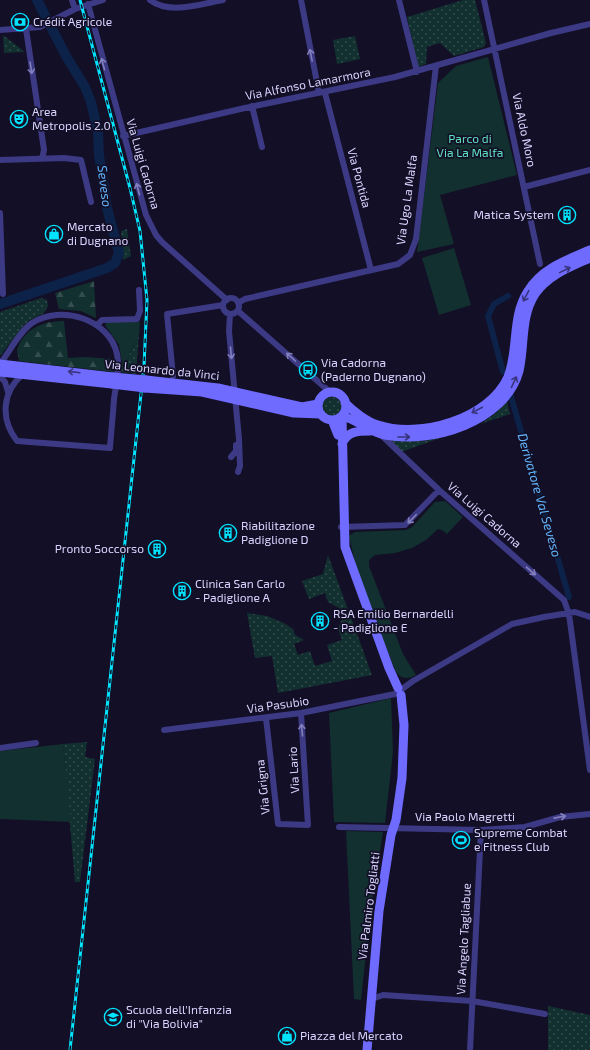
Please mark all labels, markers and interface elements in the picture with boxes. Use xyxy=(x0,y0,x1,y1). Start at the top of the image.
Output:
bank icon: Crédit Agricole xyxy=(10,12,30,32)
place label: Crédit Agricole xyxy=(33,14,112,28)
one-way arrow xyxy=(307,49,315,62)
one-way arrow xyxy=(99,57,107,70)
one-way arrow xyxy=(27,61,35,74)
street label: Via Alfonso Lamarmora xyxy=(244,64,372,102)
street label: Via Aldo Moro xyxy=(510,91,540,168)
place label: Area Metropolis 2.0 xyxy=(32,104,111,132)
theatre icon: Area Metropolis 2.0 xyxy=(9,109,29,129)
street label: Via Luigi Cadorna xyxy=(124,117,164,211)
park label: Parco di Via La Malfa xyxy=(437,131,503,159)
street label: Via Pontida xyxy=(345,146,375,209)
street label: Via Ugo La Malfa xyxy=(393,154,419,246)
water label: Seveso xyxy=(94,164,116,208)
one-way arrow xyxy=(134,183,141,196)
building icon: Matica System xyxy=(557,205,577,225)
place label: Matica System xyxy=(474,207,554,221)
place label: Mercato di Dugnano xyxy=(67,219,129,247)
shop icon: Mercato di Dugnano xyxy=(44,224,64,244)
one-way arrow xyxy=(559,265,571,273)
one-way arrow xyxy=(522,289,529,301)
one-way arrow xyxy=(227,346,234,359)
one-way arrow xyxy=(285,353,296,362)
place label: Via Cadorna (Paderno Dugnano) xyxy=(321,355,426,383)
street label: Via Leonardo da Vinci xyxy=(104,356,220,382)
bus stop icon: Via Cadorna (Paderno Dugnano) xyxy=(298,360,318,380)
one-way arrow xyxy=(68,368,81,376)
one-way arrow xyxy=(511,376,518,388)
one-way arrow xyxy=(471,407,483,415)
water label: Derivatore Val Seveso xyxy=(515,431,565,559)
one-way arrow xyxy=(397,433,410,441)
street label: Via Luigi Cadorna xyxy=(445,478,524,550)
one-way arrow xyxy=(407,514,417,524)
place label: Riabilitazione Padiglione D xyxy=(241,518,315,546)
building icon: Riabilitazione Padiglione D xyxy=(218,523,238,543)
building icon: Pronto Soccorso xyxy=(147,539,167,559)
place label: Pronto Soccorso xyxy=(55,541,144,555)
one-way arrow xyxy=(526,567,536,576)
place label: Clinica San Carlo - Padiglione A xyxy=(195,576,285,604)
building icon: Clinica San Carlo - Padiglione A xyxy=(172,581,192,601)
place label: RSA Emilio Bernardelli - Padiglione E xyxy=(333,606,454,634)
building icon: RSA Emilio Bernardelli - Padiglione E xyxy=(310,611,330,631)
street label: Via Pasubio xyxy=(246,693,310,715)
one-way arrow xyxy=(299,724,306,737)
street label: Via Lario xyxy=(285,746,301,794)
street label: Via Grigna xyxy=(252,759,272,815)
street label: Via Paolo Magretti xyxy=(415,809,515,823)
one-way arrow xyxy=(553,813,566,821)
place label: Supreme Combat e Fitness Club xyxy=(474,825,568,853)
sports icon: Supreme Combat e Fitness Club xyxy=(451,830,471,850)
street label: Via Palmiro Togliatti xyxy=(354,851,382,961)
street label: Via Angelo Tagliabue xyxy=(453,883,473,995)
place label: Scuola dell'Infanzia di "Via Bolivia" xyxy=(126,1002,232,1030)
school or university icon: Scuola dell'Infanzia di "Via Bolivia" xyxy=(103,1007,123,1027)
shop icon: Piazza del Mercato xyxy=(277,1026,297,1046)
place label: Piazza del Mercato xyxy=(300,1028,403,1042)

